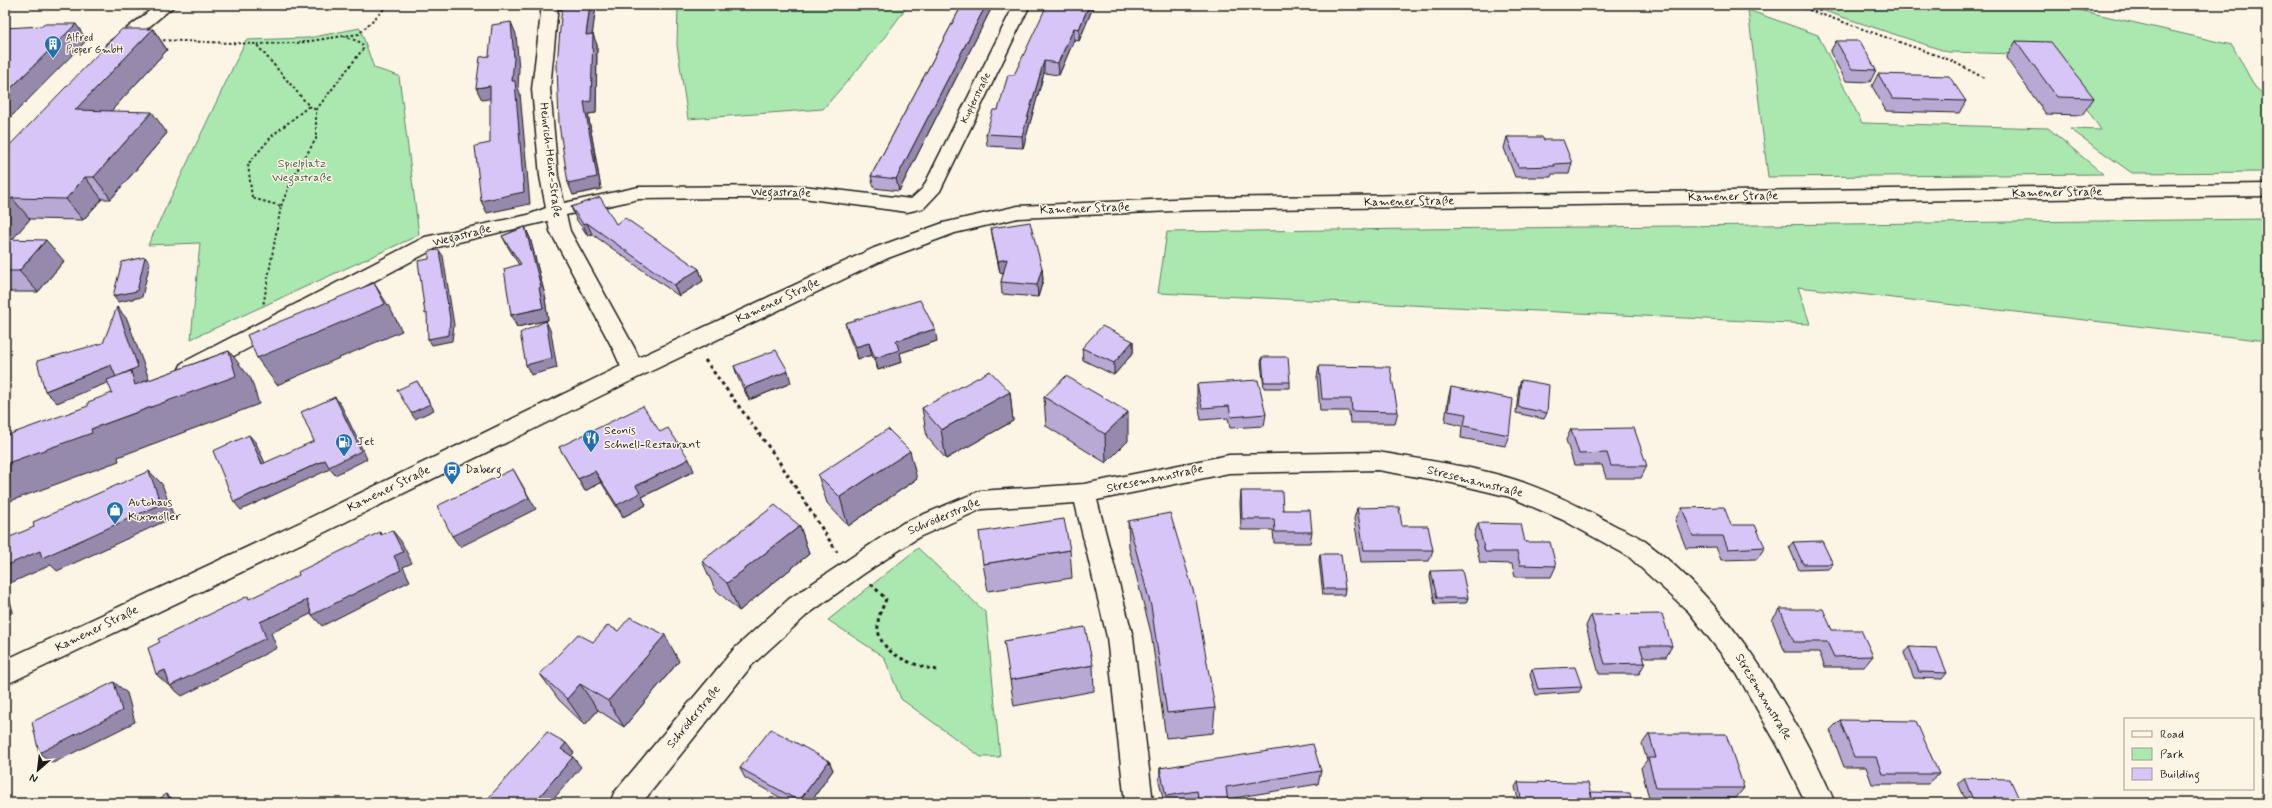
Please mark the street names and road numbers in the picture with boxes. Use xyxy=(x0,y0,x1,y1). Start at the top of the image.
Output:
street label: Kupferstraße xyxy=(958,70,994,126)
street label: Heinrich-Heine-Straße xyxy=(535,102,565,219)
street label: Wegastraße xyxy=(751,184,811,203)
street label: Kamener Straße xyxy=(2012,184,2102,202)
street label: Kamener Straße xyxy=(1688,188,1778,206)
street label: Kamener Straße xyxy=(1364,193,1454,211)
street label: Kamener Straße xyxy=(1040,199,1131,219)
street label: Wegastraße xyxy=(431,221,493,252)
street label: Kamener Straße xyxy=(734,275,822,327)
street label: Stresemannstraße xyxy=(1105,461,1205,497)
street label: Kamener Straße xyxy=(345,462,433,516)
street label: Stresemannstraße xyxy=(1425,462,1525,502)
street label: Schröderstraße xyxy=(905,495,983,539)
street label: Kamener Straße xyxy=(53,602,141,656)
street label: Stresemannstraße xyxy=(1731,651,1795,743)
street label: Schröderstraße xyxy=(664,682,724,752)

